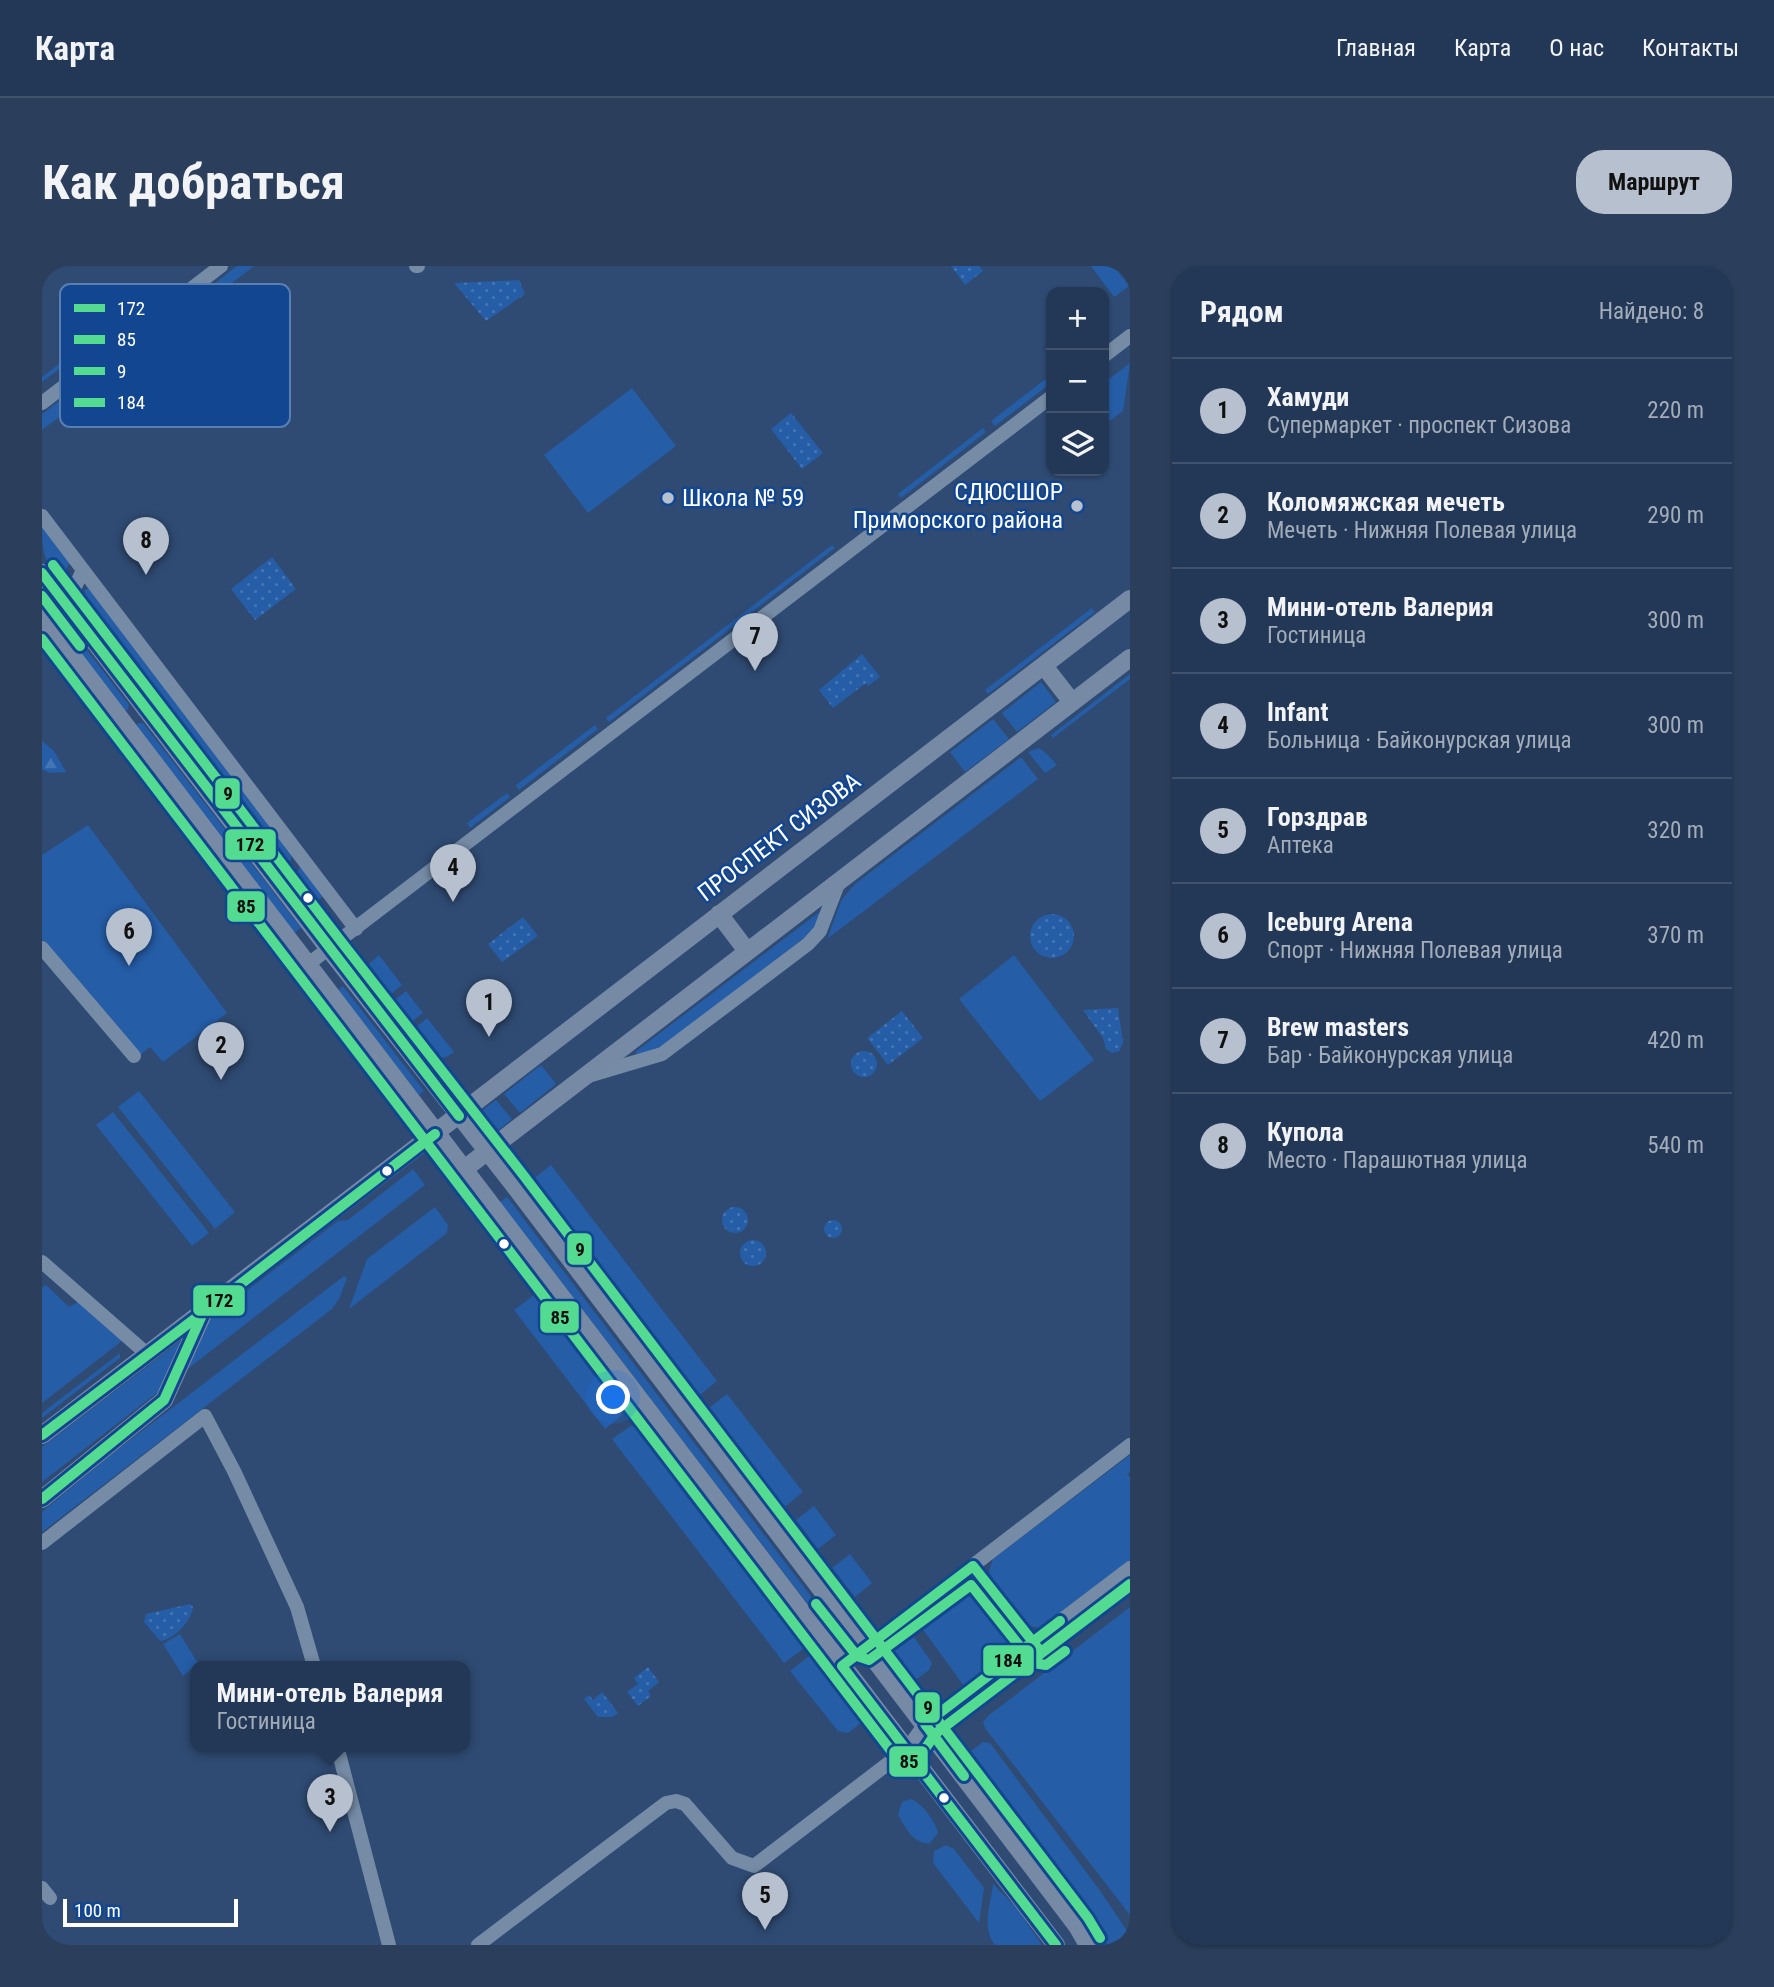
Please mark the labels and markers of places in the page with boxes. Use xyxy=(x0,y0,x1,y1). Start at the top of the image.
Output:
place label: СДЮСШОР Приморского района xyxy=(853,478,1063,534)
place label: Школа № 59 xyxy=(682,484,804,512)
marker: Школа № 59 xyxy=(660,490,676,506)
marker: СДЮСШОР Приморского района xyxy=(1069,498,1085,514)
pin: 8 xyxy=(123,517,169,575)
pin: 7 xyxy=(732,613,778,671)
pin: 4 xyxy=(430,844,476,902)
unlabelled marker xyxy=(301,891,315,905)
pin: 6 xyxy=(106,908,152,966)
pin: 1 xyxy=(466,979,512,1037)
pin: 2 xyxy=(198,1022,244,1080)
unlabelled marker xyxy=(380,1164,394,1178)
unlabelled marker xyxy=(497,1237,511,1251)
pin: 3 xyxy=(307,1774,353,1832)
unlabelled marker xyxy=(937,1791,951,1805)
pin: 5 xyxy=(742,1872,788,1930)

